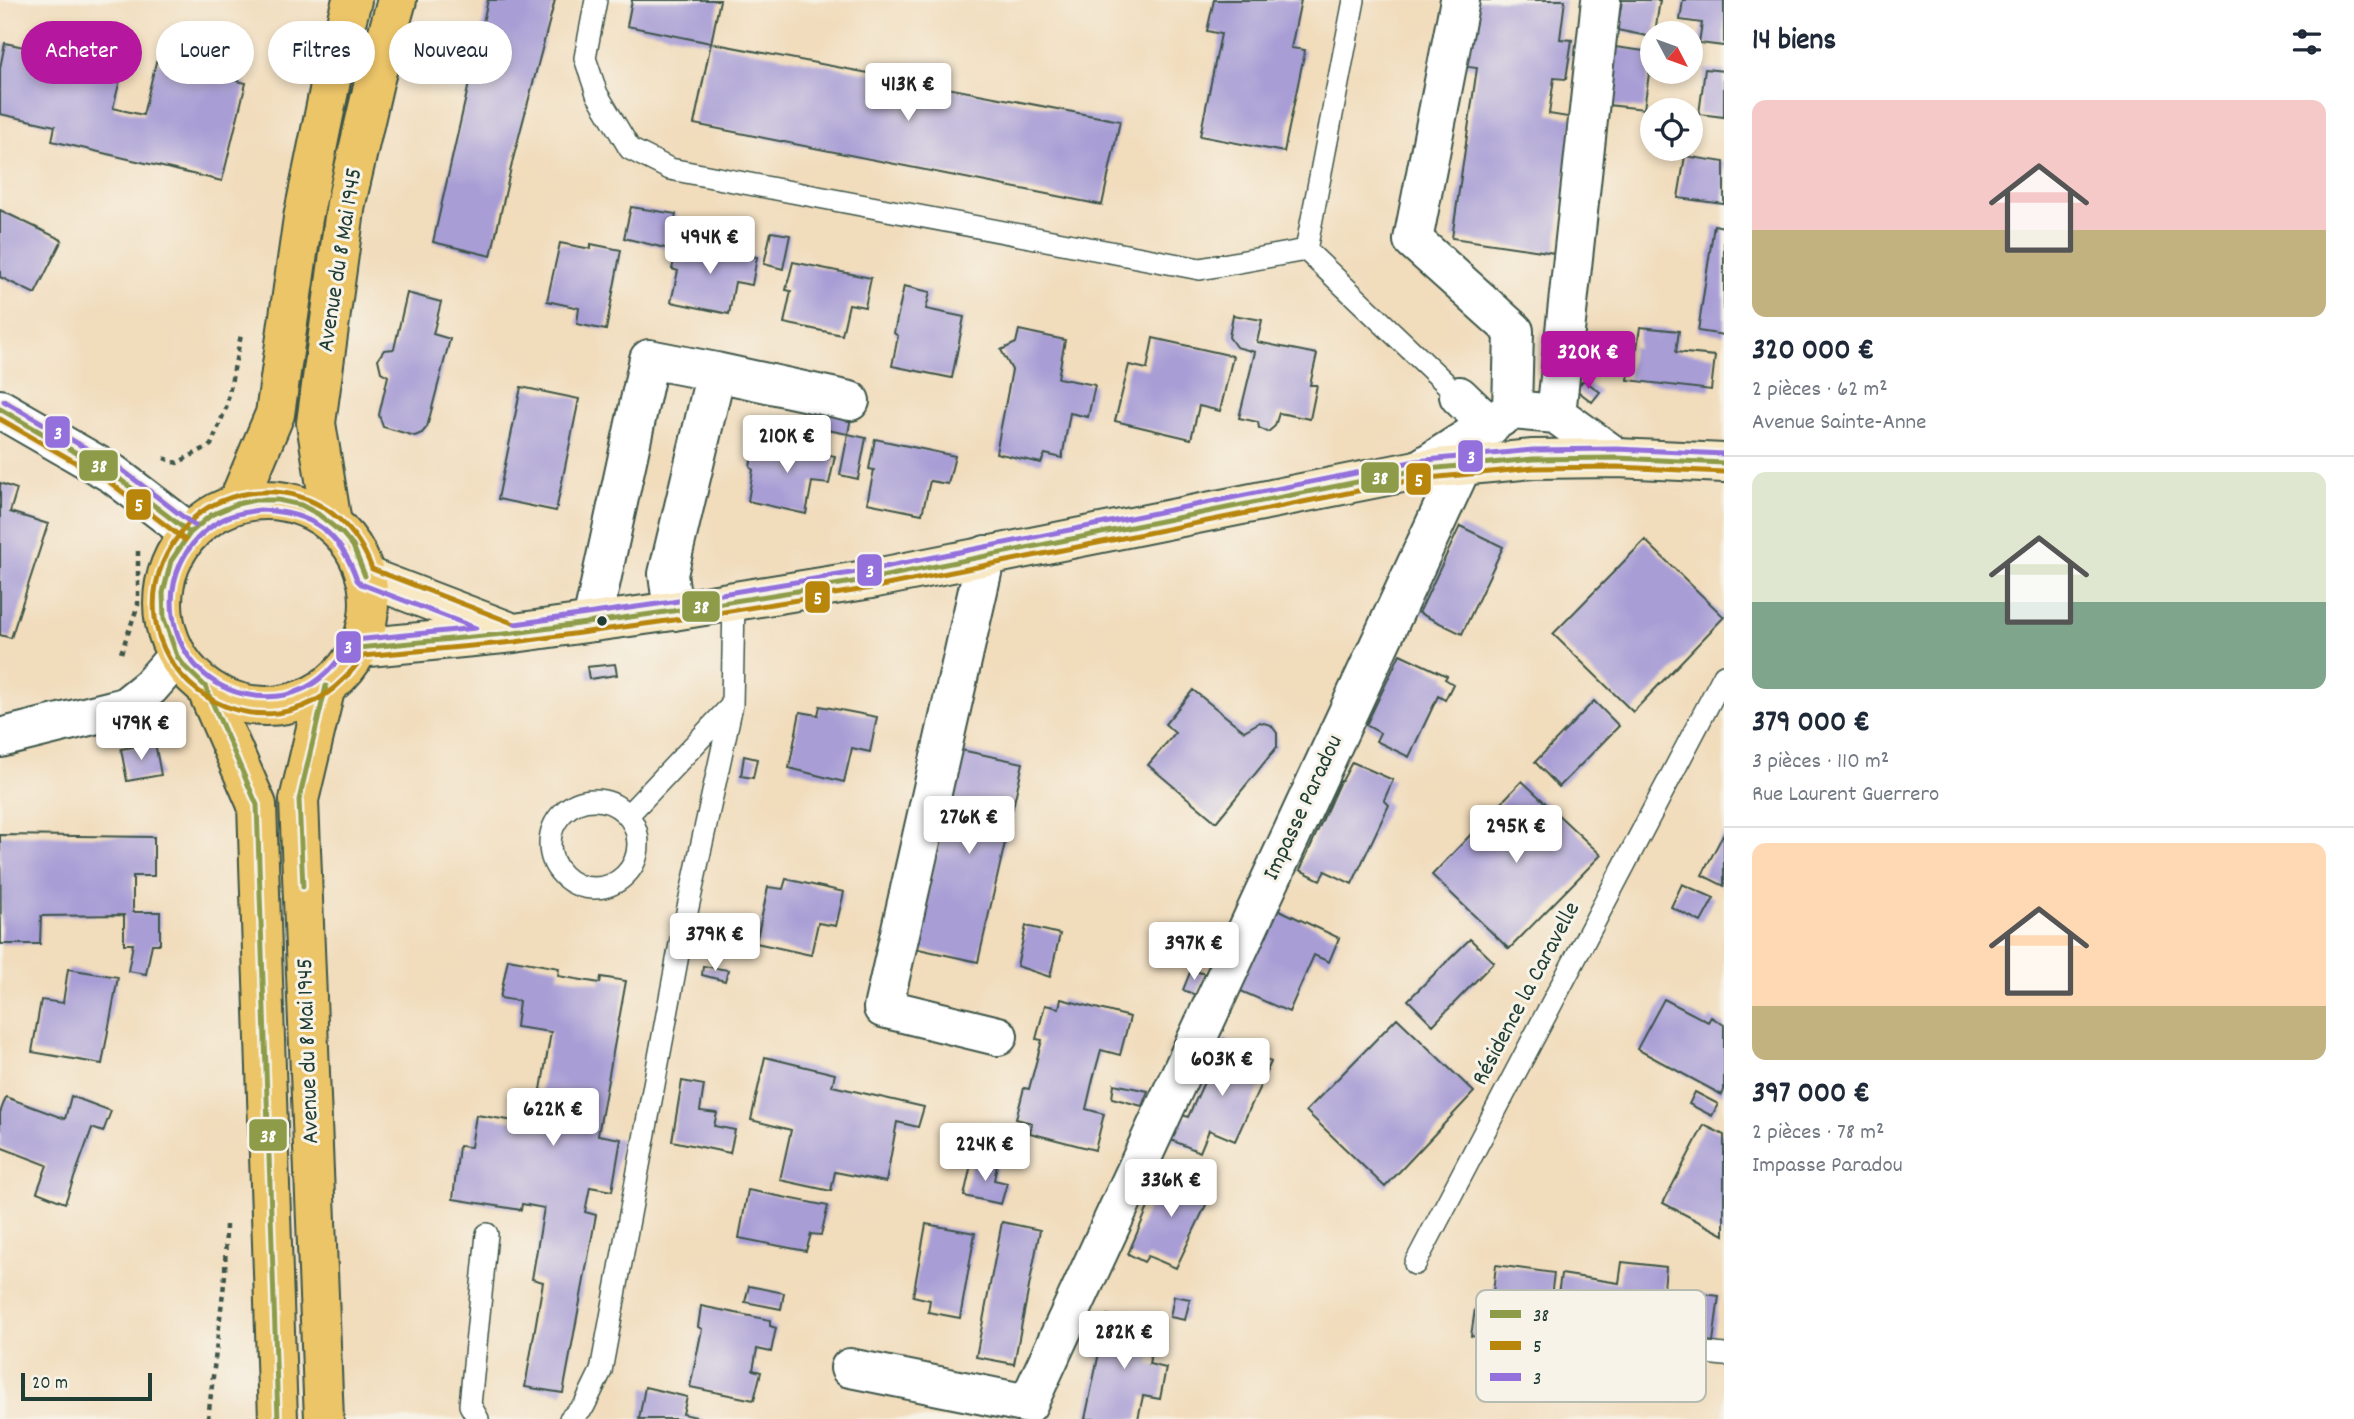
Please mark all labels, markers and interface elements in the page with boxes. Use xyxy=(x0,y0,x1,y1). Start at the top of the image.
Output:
chip: Acheter xyxy=(21,21,142,84)
chip: Louer xyxy=(156,21,254,84)
chip: Filtres xyxy=(268,21,375,84)
chip: Nouveau xyxy=(389,21,512,84)
north arrow xyxy=(1640,21,1703,84)
map controls xyxy=(1640,21,1703,161)
text: 14 biens xyxy=(1752,21,1836,64)
icon: filters xyxy=(2288,23,2326,61)
pin: 413K € xyxy=(851,64,965,123)
text: 413K € xyxy=(881,69,935,102)
button: locate xyxy=(1640,98,1703,161)
icon: home xyxy=(1976,145,2102,271)
street label: Avenue du 8 Mai 1945 xyxy=(310,166,372,354)
pin: 494K € xyxy=(653,216,767,276)
text: 494K € xyxy=(681,222,739,255)
text: 320 000 € xyxy=(1752,331,1874,374)
pin: 320K € xyxy=(1531,332,1645,391)
text: 320K € xyxy=(1557,337,1619,370)
text: 2 pièces · 62 m² xyxy=(1752,374,1888,407)
text: Avenue Sainte-Anne xyxy=(1752,407,1926,440)
line badge: 3 xyxy=(44,415,71,449)
pin: 210K € xyxy=(730,416,844,475)
text: 210K € xyxy=(759,421,815,454)
text: 3 xyxy=(54,422,62,449)
line badge: 3 xyxy=(1457,439,1484,473)
text: 3 xyxy=(1467,446,1475,473)
line badge: 38 xyxy=(78,449,119,482)
text: 38 xyxy=(91,455,107,482)
line badge: 38 xyxy=(1360,461,1400,494)
line badge: 5 xyxy=(1405,462,1432,496)
text: 38 xyxy=(1372,467,1388,494)
text: 5 xyxy=(1415,469,1424,496)
line badge: 5 xyxy=(125,488,152,521)
text: 5 xyxy=(135,494,144,521)
icon: home xyxy=(1976,517,2102,643)
line badge: 3 xyxy=(856,553,883,587)
text: 3 xyxy=(866,560,874,587)
line badge: 5 xyxy=(804,580,831,614)
text: 5 xyxy=(814,587,823,614)
line badge: 38 xyxy=(681,590,721,623)
text: 38 xyxy=(693,596,709,623)
unlabelled marker xyxy=(595,614,609,628)
line badge: 3 xyxy=(335,630,362,664)
text: 3 xyxy=(344,636,352,663)
pin: 479K € xyxy=(84,702,198,762)
text: 379 000 € xyxy=(1752,703,1870,746)
text: 479K € xyxy=(112,708,170,741)
street label: Impasse Paradou xyxy=(1255,730,1353,886)
text: 3 pièces · 110 m² xyxy=(1752,746,1889,779)
text: Rue Laurent Guerrero xyxy=(1752,779,1939,812)
pin: 276K € xyxy=(912,796,1026,856)
text: 276K € xyxy=(940,802,998,835)
pin: 295K € xyxy=(1459,806,1573,865)
text: 295K € xyxy=(1486,811,1546,844)
icon: home xyxy=(1976,888,2102,1014)
street label: Résidence la Caravelle xyxy=(1464,896,1590,1092)
pin: 379K € xyxy=(658,914,772,973)
text: 379K € xyxy=(686,919,744,952)
pin: 397K € xyxy=(1137,922,1251,982)
text: 397K € xyxy=(1165,928,1223,961)
street label: Avenue du 8 Mai 1945 xyxy=(289,958,329,1144)
pin: 603K € xyxy=(1165,1038,1279,1098)
text: 603K € xyxy=(1191,1044,1253,1077)
text: 397 000 € xyxy=(1752,1074,1870,1117)
pin: 622K € xyxy=(496,1088,610,1148)
text: 622K € xyxy=(523,1094,583,1127)
text: 2 pièces · 78 m² xyxy=(1752,1117,1884,1150)
line badge: 38 xyxy=(248,1118,288,1152)
pin: 224K € xyxy=(928,1124,1042,1183)
text: 38 xyxy=(260,1125,276,1152)
text: 224K € xyxy=(956,1129,1014,1162)
text: Impasse Paradou xyxy=(1752,1150,1903,1183)
pin: 336K € xyxy=(1114,1160,1228,1219)
text: 336K € xyxy=(1141,1165,1201,1198)
legend xyxy=(1476,1290,1706,1402)
text: 38 xyxy=(1533,1304,1549,1331)
pin: 282K € xyxy=(1067,1312,1181,1371)
text: 282K € xyxy=(1095,1317,1153,1350)
text: 5 xyxy=(1533,1335,1542,1362)
text: 3 xyxy=(1533,1367,1541,1394)
scale bar xyxy=(21,1370,152,1402)
text: 20 m xyxy=(32,1371,68,1398)

